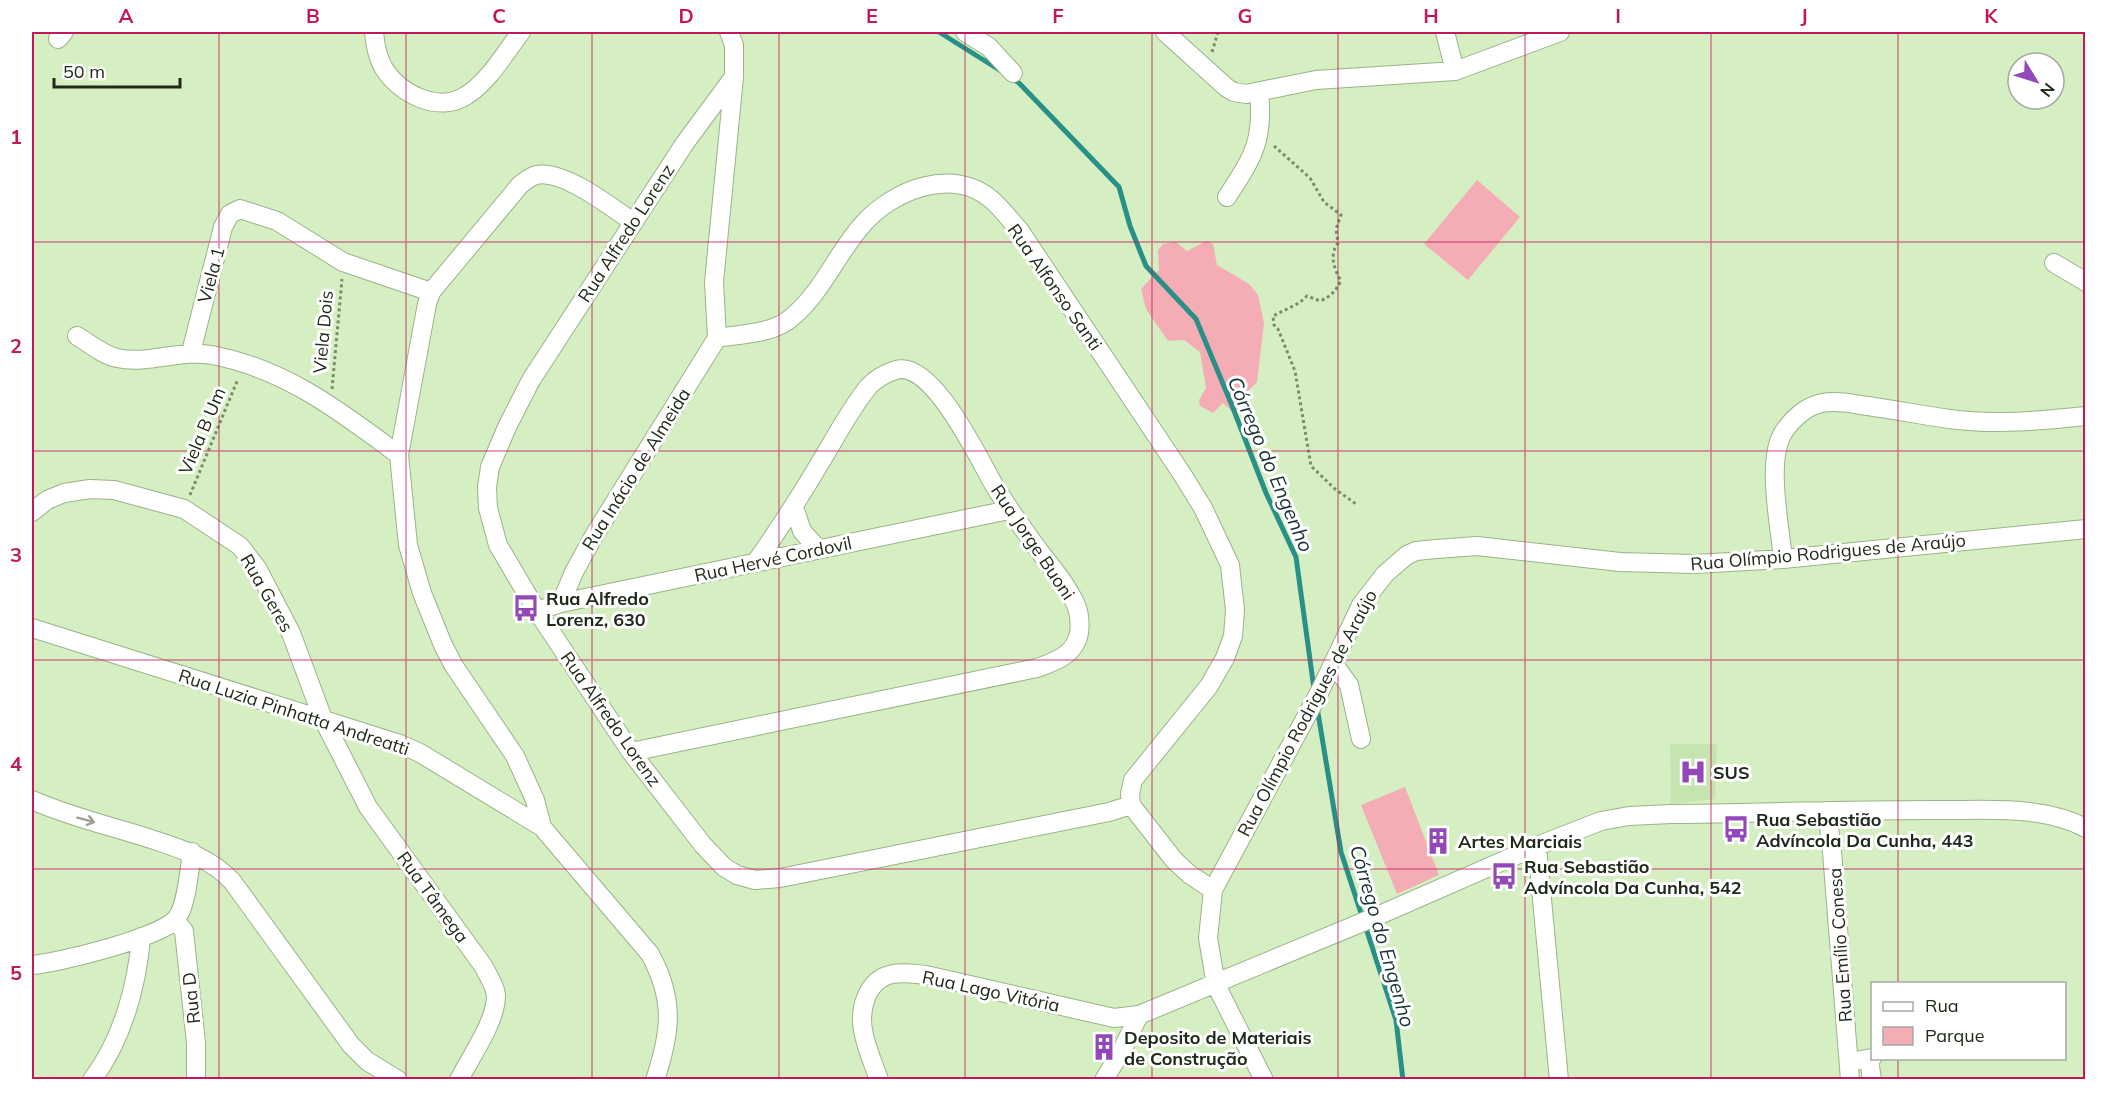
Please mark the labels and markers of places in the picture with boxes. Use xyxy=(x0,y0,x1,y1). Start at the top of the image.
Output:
place label: Rua Alfredo Lorenz, 630 xyxy=(546,587,649,631)
bus stop icon: Rua Alfredo Lorenz, 630 xyxy=(511,593,541,623)
hospital icon: SUS xyxy=(1678,757,1708,787)
place label: SUS xyxy=(1713,761,1750,784)
place label: Rua Sebastião Advíncola Da Cunha, 443 xyxy=(1756,808,1974,852)
bus stop icon: Rua Sebastião Advíncola Da Cunha, 443 xyxy=(1721,814,1751,844)
building icon: Artes Marciais xyxy=(1423,826,1453,856)
place label: Artes Marciais xyxy=(1458,830,1582,853)
place label: Rua Sebastião Advíncola Da Cunha, 542 xyxy=(1524,855,1742,899)
bus stop icon: Rua Sebastião Advíncola Da Cunha, 542 xyxy=(1489,861,1519,891)
place label: Deposito de Materiais de Construção xyxy=(1124,1026,1311,1070)
building icon: Deposito de Materiais de Construção xyxy=(1089,1032,1119,1062)

